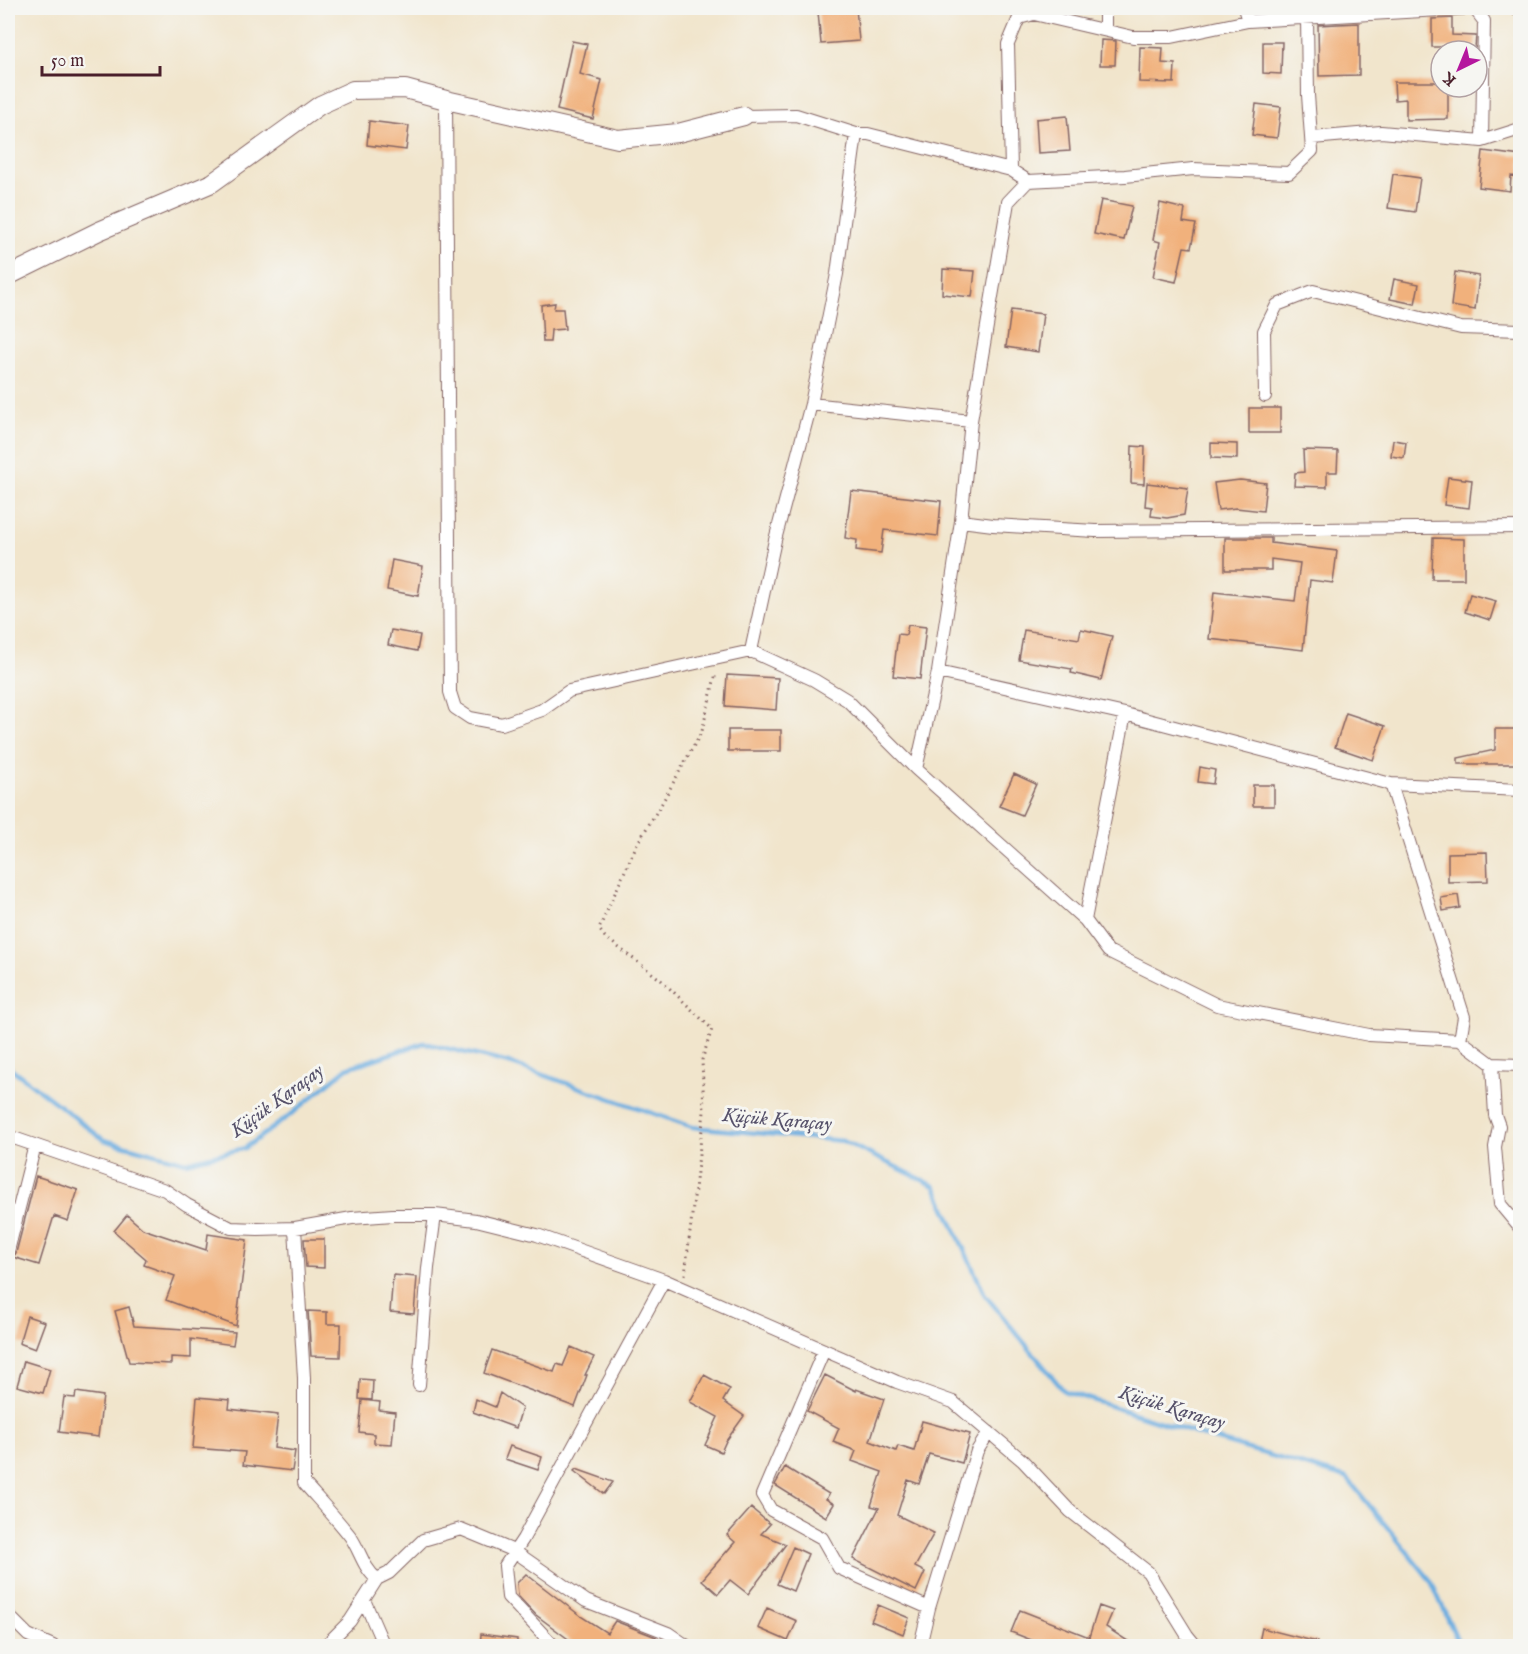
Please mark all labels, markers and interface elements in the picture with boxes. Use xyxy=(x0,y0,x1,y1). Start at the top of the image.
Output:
scale bar xyxy=(42,39,160,77)
north arrow xyxy=(1429,39,1489,99)
text: 50 m xyxy=(51,50,84,73)
text: K xyxy=(1438,66,1461,90)
water label: Küçük Karaçay xyxy=(225,1058,329,1144)
water label: Küçük Karaçay xyxy=(720,1103,833,1137)
water label: Küçük Karaçay xyxy=(1115,1380,1229,1436)

